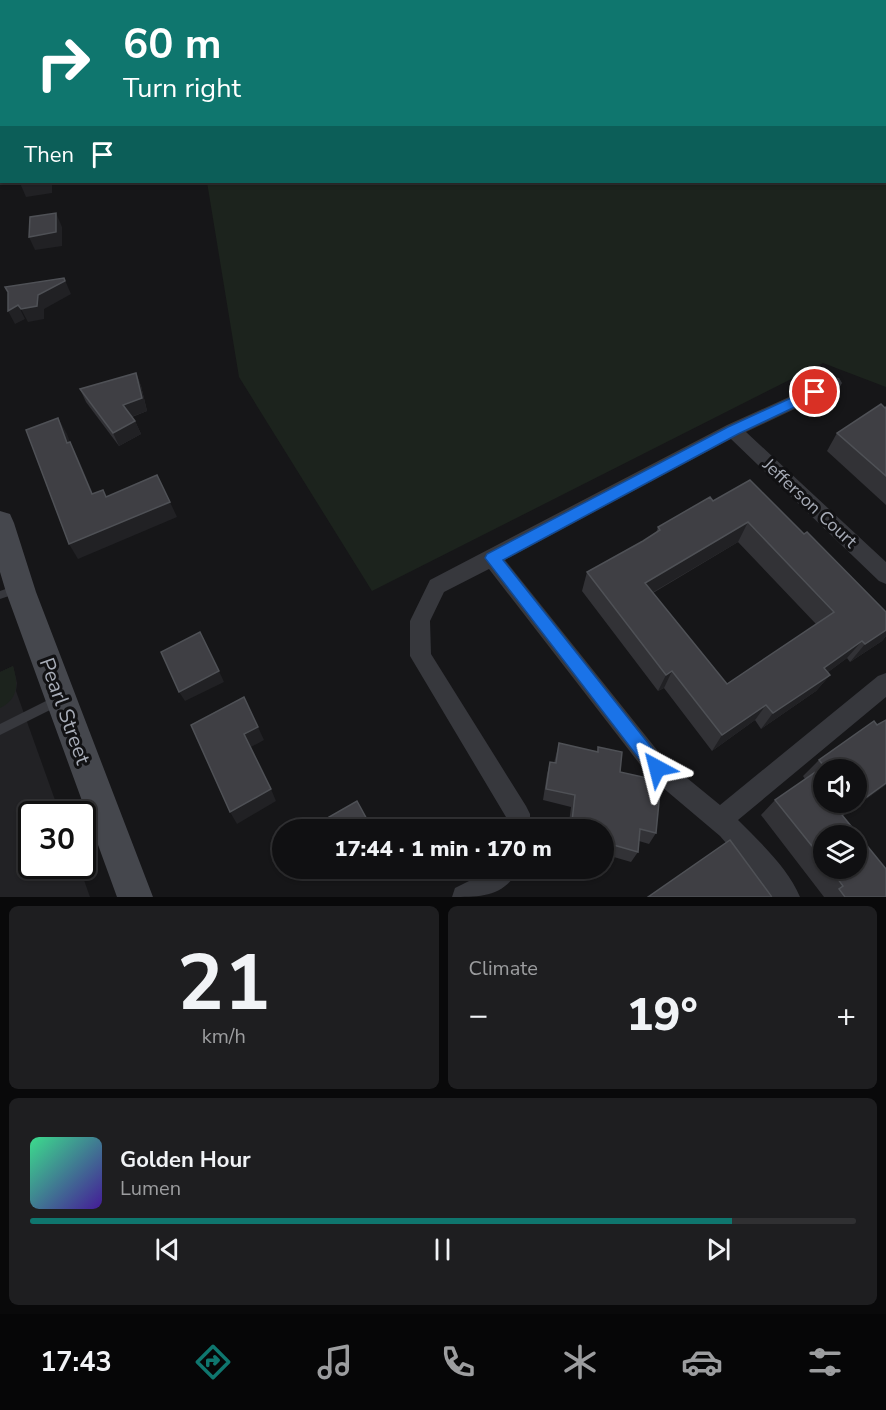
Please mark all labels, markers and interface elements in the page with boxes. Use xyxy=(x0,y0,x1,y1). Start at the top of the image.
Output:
text: 60 m xyxy=(123,16,222,73)
icon: right xyxy=(24,24,102,102)
text: Turn right xyxy=(123,70,241,107)
icon: arrive xyxy=(86,138,119,171)
text: Then xyxy=(24,140,74,170)
pin xyxy=(789,366,840,417)
icon: arrive xyxy=(798,375,831,408)
street label: Jefferson Court xyxy=(757,452,863,554)
street label: Pearl Street xyxy=(33,654,97,769)
position arrow xyxy=(625,736,689,800)
map controls xyxy=(813,759,867,879)
button: sound xyxy=(813,759,867,813)
speed limit sign: 30 xyxy=(18,801,96,879)
button: layers xyxy=(813,825,867,879)
text: 17:44 · 1 min · 170 m xyxy=(334,834,552,864)
text: 21 xyxy=(177,930,271,1037)
text: Climate xyxy=(469,955,538,982)
text: 19° xyxy=(627,985,698,1046)
text: − xyxy=(469,993,488,1038)
text: + xyxy=(836,993,856,1038)
text: km/h xyxy=(202,1023,246,1050)
text: Golden Hour xyxy=(120,1145,251,1175)
text: Lumen xyxy=(120,1175,181,1202)
icon: previous xyxy=(151,1233,184,1266)
icon: pause xyxy=(426,1233,459,1266)
icon: next xyxy=(702,1233,735,1266)
icon: directions xyxy=(192,1341,234,1383)
icon: music xyxy=(314,1341,356,1383)
icon: phone xyxy=(437,1341,479,1383)
icon: climate xyxy=(559,1341,601,1383)
icon: car xyxy=(681,1341,723,1383)
icon: filters xyxy=(804,1341,846,1383)
text: 17:43 xyxy=(40,1344,112,1381)

